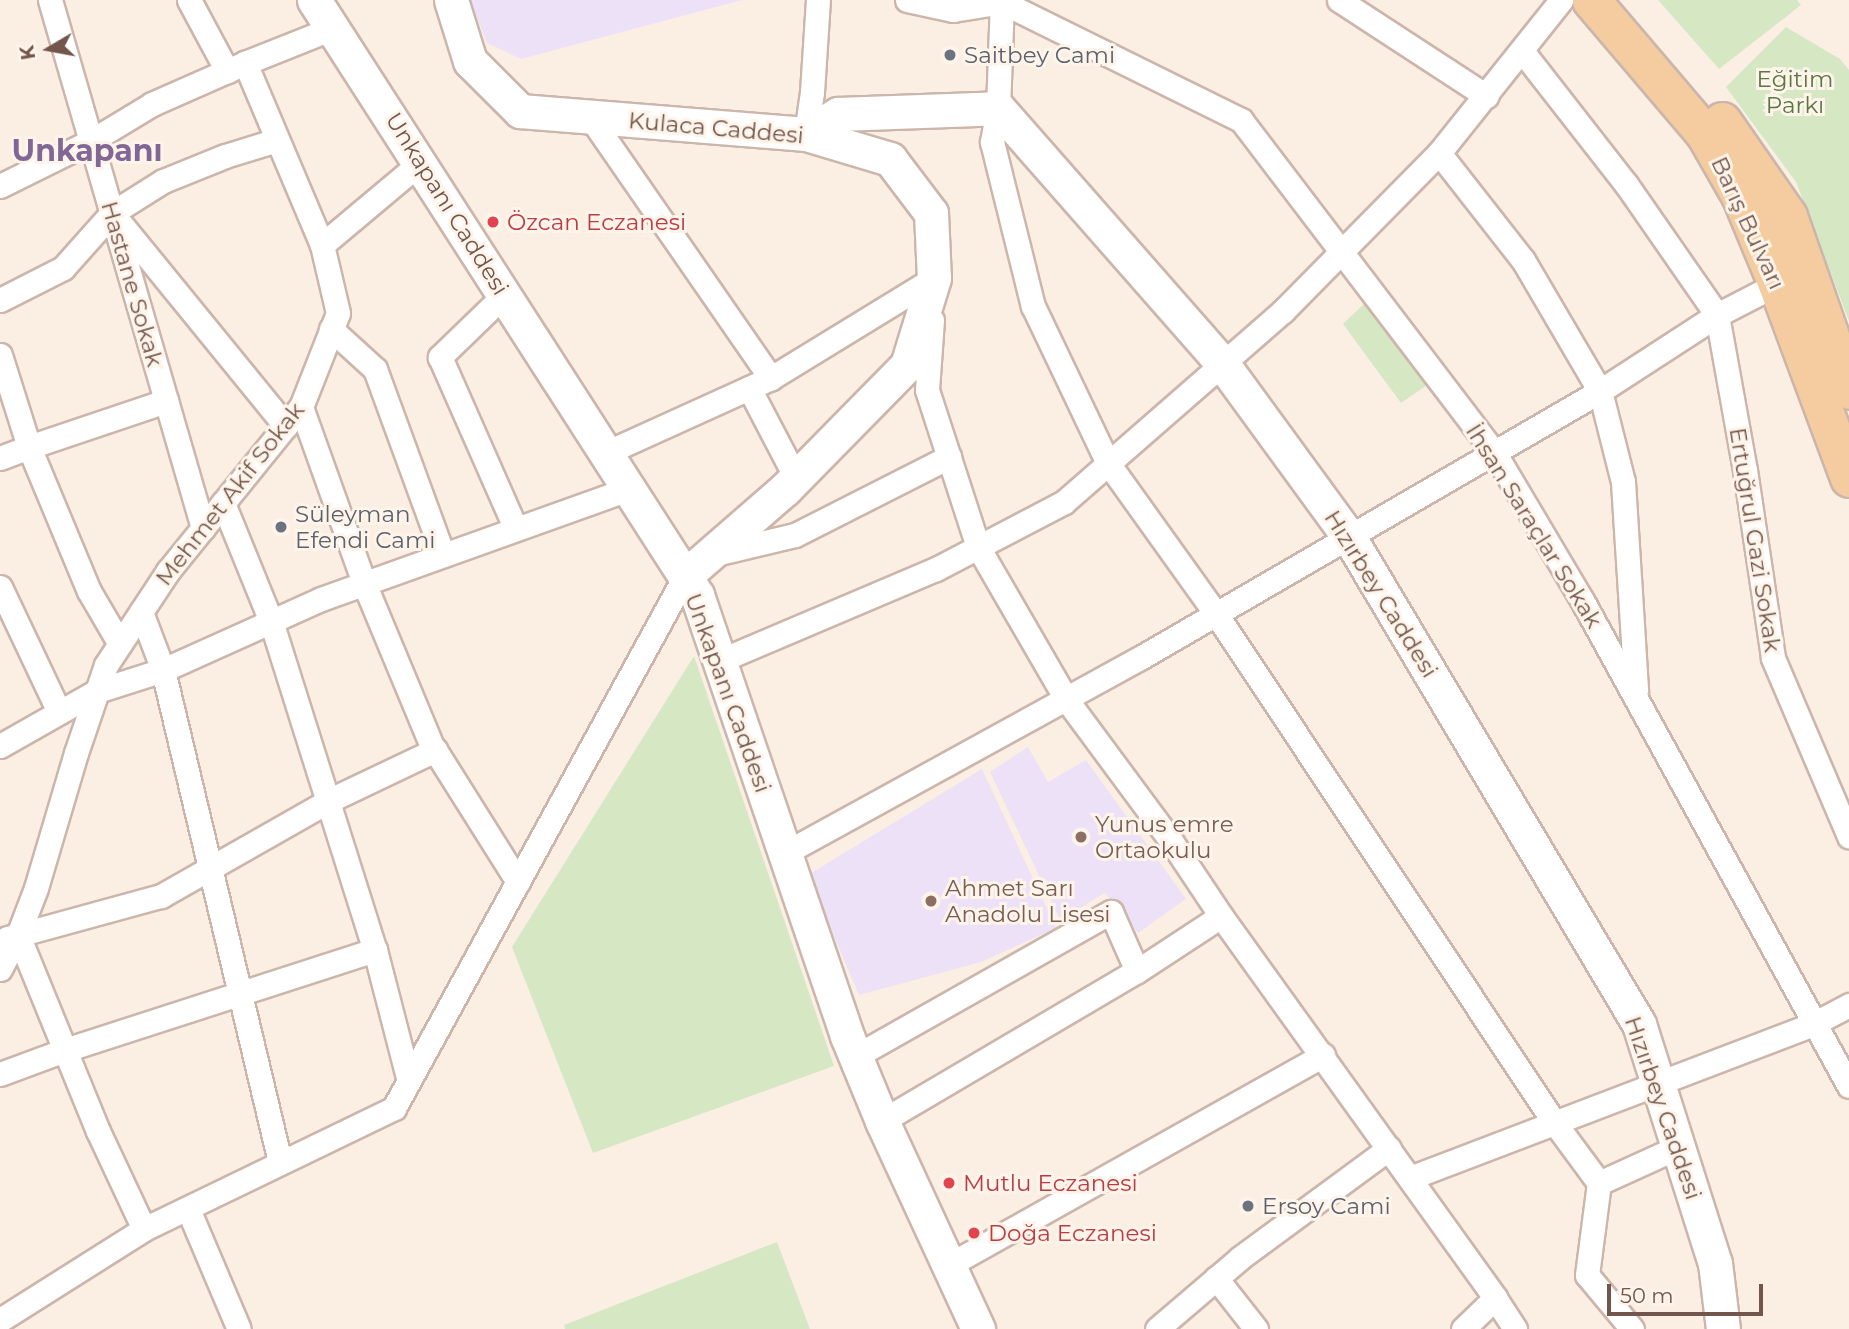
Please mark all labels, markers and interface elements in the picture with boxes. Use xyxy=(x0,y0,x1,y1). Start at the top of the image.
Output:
north arrow xyxy=(14,14,84,84)
place label: Saitbey Cami xyxy=(964,41,1115,69)
text: K xyxy=(15,44,40,62)
marker: Saitbey Cami xyxy=(942,47,958,63)
park label: Eğitim Parkı xyxy=(1757,65,1833,119)
street label: Kulaca Caddesi xyxy=(627,107,805,149)
street label: Unkapanı Caddesi xyxy=(380,108,514,300)
district label: Unkapanı xyxy=(12,133,162,169)
street label: Barış Bulvarı xyxy=(1705,152,1791,294)
street label: Hastane Sokak xyxy=(95,198,169,370)
place label: Özcan Eczanesi xyxy=(507,208,686,236)
marker: Özcan Eczanesi xyxy=(485,214,501,230)
street label: Mehmet Akif Sokak xyxy=(150,397,310,591)
street label: İhsan Saraçlar Sokak xyxy=(1460,419,1608,633)
street label: Ertuğrul Gazi Sokak xyxy=(1724,426,1786,654)
place label: Süleyman Efendi Cami xyxy=(295,500,436,554)
street label: Hızırbey Caddesi xyxy=(1318,505,1444,683)
marker: Süleyman Efendi Cami xyxy=(273,519,289,535)
street label: Unkapanı Caddesi xyxy=(679,590,777,796)
place label: Yunus emre Ortaokulu xyxy=(1095,810,1234,864)
marker: Yunus emre Ortaokulu xyxy=(1073,829,1089,845)
place label: Ahmet Sarı Anadolu Lisesi xyxy=(945,874,1111,928)
marker: Ahmet Sarı Anadolu Lisesi xyxy=(923,893,939,909)
street label: Hızırbey Caddesi xyxy=(1619,1013,1707,1203)
place label: Mutlu Eczanesi xyxy=(963,1169,1138,1197)
marker: Mutlu Eczanesi xyxy=(941,1175,957,1191)
place label: Ersoy Cami xyxy=(1262,1192,1391,1220)
marker: Ersoy Cami xyxy=(1240,1198,1256,1214)
place label: Doğa Eczanesi xyxy=(988,1219,1157,1247)
marker: Doğa Eczanesi xyxy=(966,1225,982,1241)
scale bar xyxy=(1611,1270,1767,1314)
text: 50 m xyxy=(1620,1283,1674,1308)

